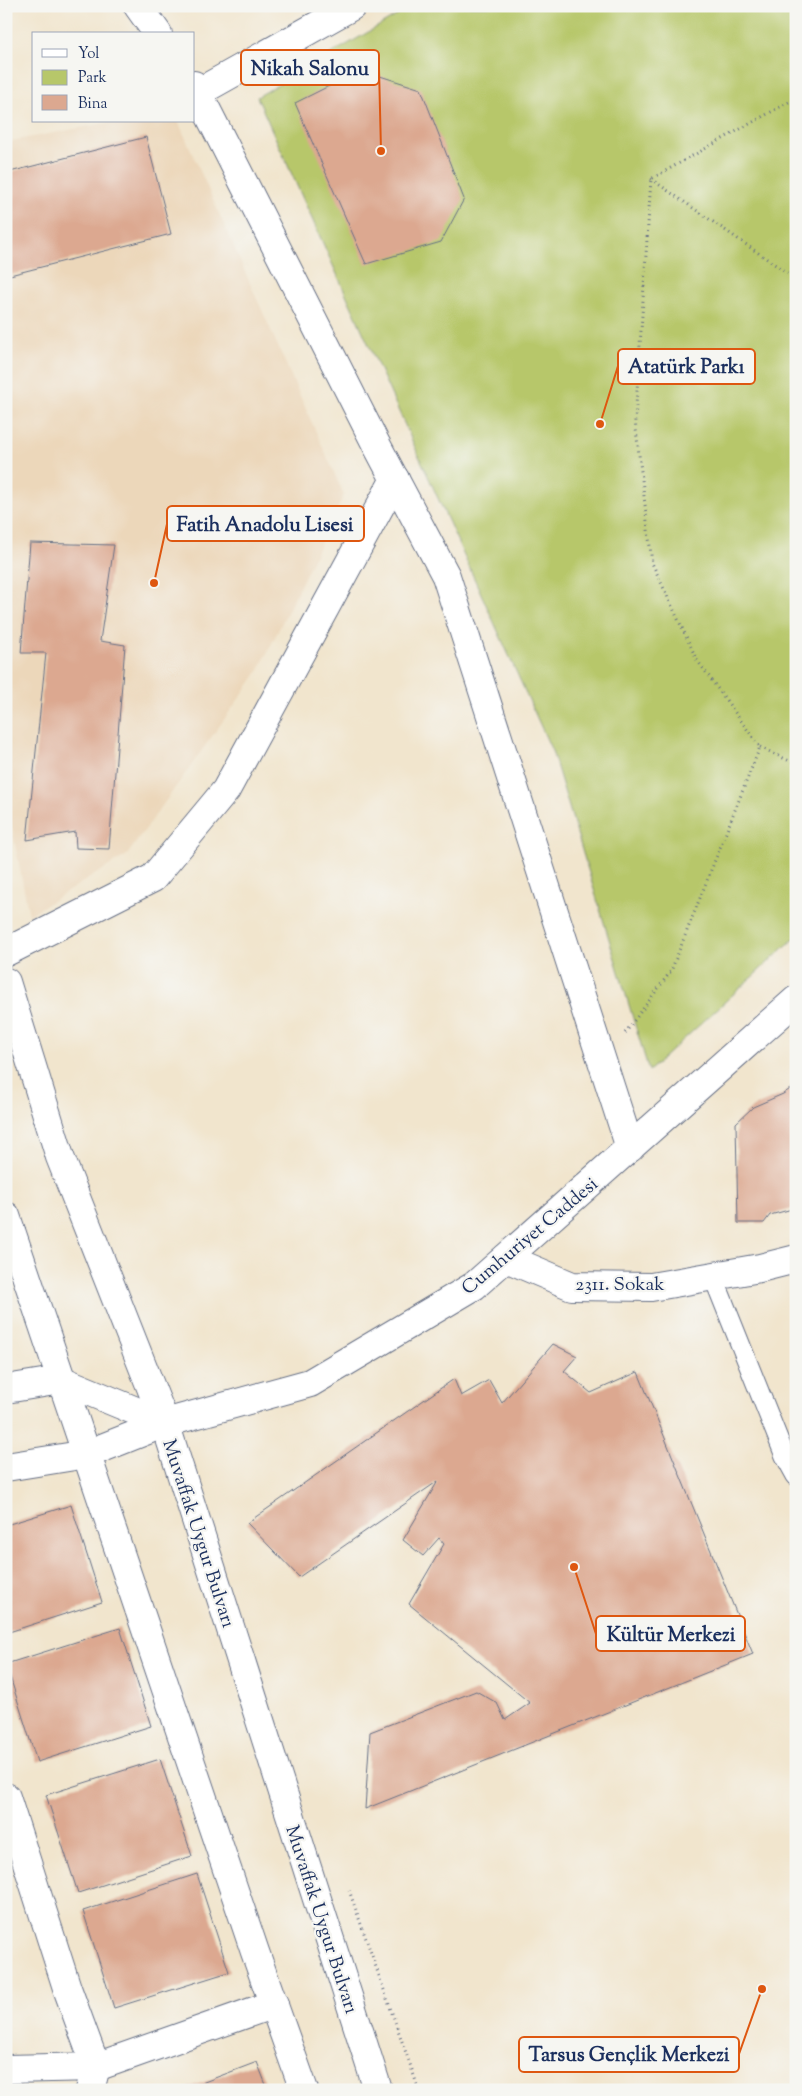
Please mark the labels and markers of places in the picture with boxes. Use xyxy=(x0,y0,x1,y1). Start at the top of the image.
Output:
callout: Nikah Salonu xyxy=(241,50,379,85)
callout: Atatürk Parkı xyxy=(618,349,755,384)
callout: Fatih Anadolu Lisesi xyxy=(167,506,364,541)
callout: Kültür Merkezi xyxy=(596,1616,745,1651)
callout: Tarsus Gençlik Merkezi xyxy=(519,2037,739,2072)

